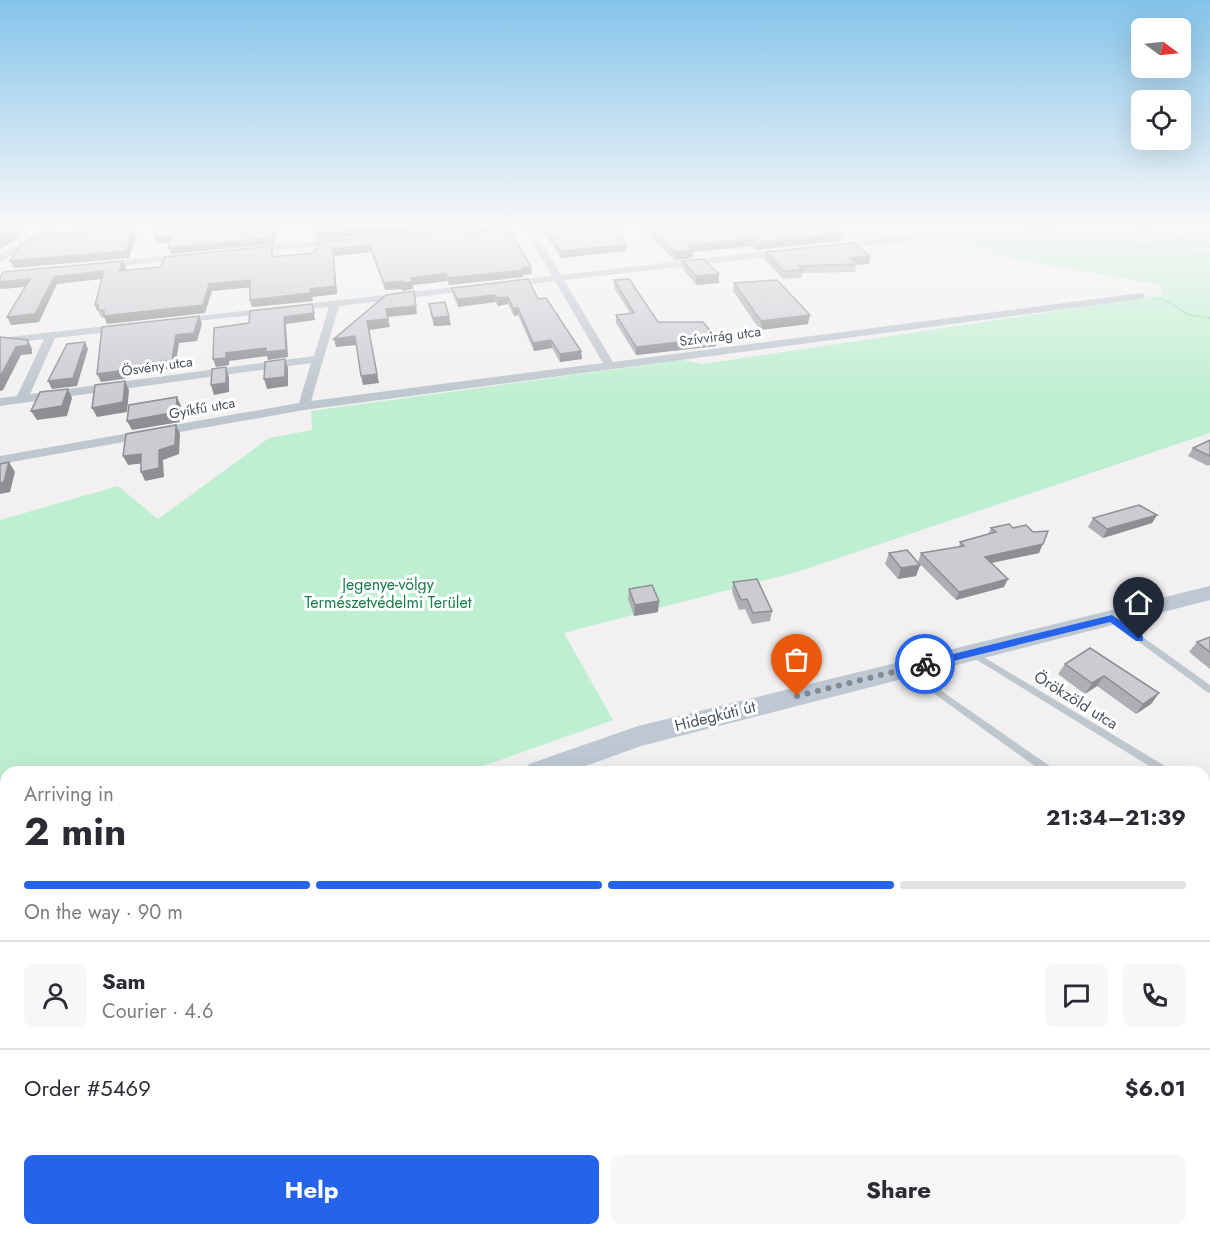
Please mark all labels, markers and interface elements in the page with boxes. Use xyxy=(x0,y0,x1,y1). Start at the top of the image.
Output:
north arrow xyxy=(1131,18,1191,78)
map controls xyxy=(1131,18,1191,150)
button: locate xyxy=(1131,90,1191,150)
street label: Szívvirág utca xyxy=(678,321,762,351)
street label: Ösvény utca xyxy=(120,351,194,381)
street label: Gyíkfű utca xyxy=(167,392,237,424)
park label: Jegenye-völgy Természetvédelmi Terület xyxy=(304,573,472,614)
pin xyxy=(1113,577,1164,639)
icon: home xyxy=(1122,586,1155,619)
pin xyxy=(771,634,822,696)
courier xyxy=(895,634,955,694)
icon: bag xyxy=(780,643,813,676)
icon: bike xyxy=(909,648,942,681)
street label: Örökzöld utca xyxy=(1030,665,1122,735)
street label: Hidegkúti út xyxy=(672,695,758,737)
text: Arriving in xyxy=(24,780,114,809)
text: 21:34–21:39 xyxy=(1046,801,1186,833)
text: 2 min xyxy=(24,803,126,860)
text: On the way · 90 m xyxy=(24,898,183,927)
button: person xyxy=(24,964,87,1027)
button: chat xyxy=(1045,964,1108,1027)
button: phone xyxy=(1123,964,1186,1027)
text: Sam xyxy=(102,965,146,997)
text: Courier · 4.6 xyxy=(102,997,214,1026)
text: Order #5469 xyxy=(24,1072,151,1104)
text: $6.01 xyxy=(1125,1072,1186,1104)
button: Help xyxy=(24,1155,599,1224)
button: Share xyxy=(611,1155,1186,1224)

